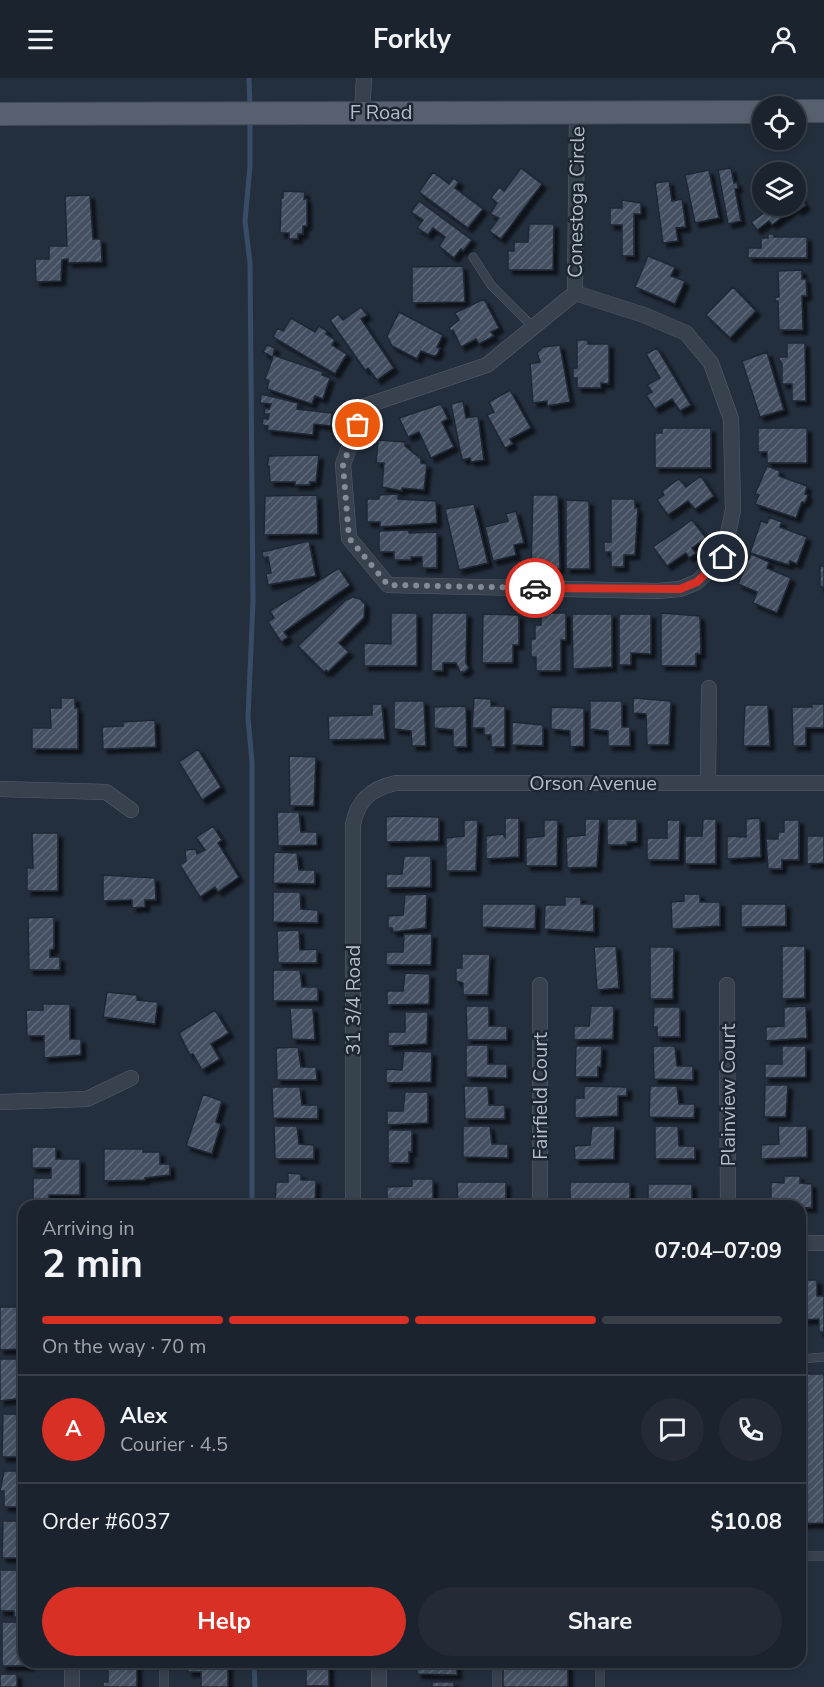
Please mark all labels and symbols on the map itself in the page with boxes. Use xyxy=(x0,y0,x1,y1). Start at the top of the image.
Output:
street label: F Road xyxy=(350,99,412,126)
street label: Conestoga Circle xyxy=(562,126,591,278)
pin xyxy=(332,399,383,450)
pin xyxy=(697,531,748,582)
courier xyxy=(505,558,565,618)
street label: Orson Avenue xyxy=(529,770,657,797)
street label: 31 3/4 Road xyxy=(340,945,367,1055)
street label: Plainview Court xyxy=(715,1023,742,1166)
street label: Fairfield Court xyxy=(527,1031,554,1160)

